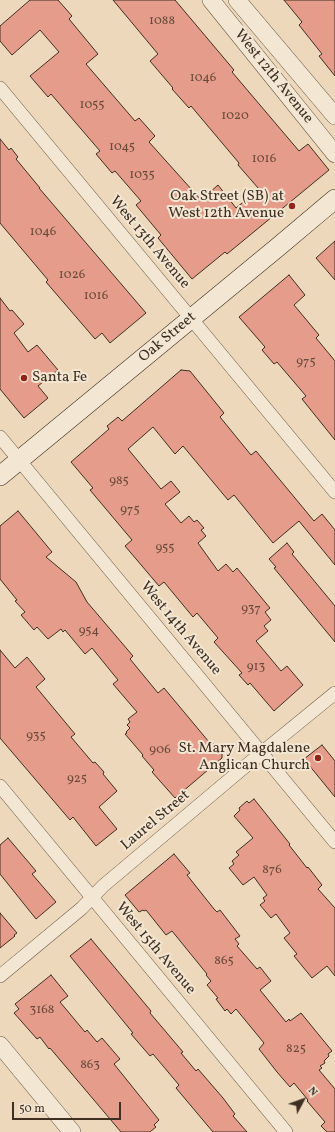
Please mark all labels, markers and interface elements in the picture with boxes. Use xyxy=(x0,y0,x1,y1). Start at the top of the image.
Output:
house number: 1088 xyxy=(149,14,175,30)
street label: West 12th Avenue xyxy=(230,26,316,128)
house number: 1046 xyxy=(190,71,216,87)
house number: 1055 xyxy=(79,98,105,114)
house number: 1020 xyxy=(221,109,249,125)
house number: 1045 xyxy=(109,140,135,156)
house number: 1016 xyxy=(252,152,276,168)
house number: 1035 xyxy=(129,168,155,184)
place label: Oak Street (SB) at West 12th Avenue xyxy=(168,188,284,223)
street label: West 13th Avenue xyxy=(105,193,193,293)
marker: Oak Street (SB) at West 12th Avenue xyxy=(287,201,297,211)
house number: 1046 xyxy=(30,225,56,241)
house number: 1026 xyxy=(59,268,85,284)
house number: 1016 xyxy=(84,289,108,305)
street label: Oak Street xyxy=(136,309,200,367)
house number: 975 xyxy=(296,355,316,371)
place label: Santa Fe xyxy=(32,369,87,387)
marker: Santa Fe xyxy=(19,373,29,383)
house number: 985 xyxy=(109,474,129,490)
house number: 975 xyxy=(120,503,140,519)
house number: 955 xyxy=(155,541,175,557)
street label: West 14th Avenue xyxy=(136,579,224,679)
house number: 937 xyxy=(241,602,261,618)
house number: 954 xyxy=(79,624,99,640)
house number: 913 xyxy=(247,660,265,676)
house number: 935 xyxy=(26,729,46,745)
place label: St. Mary Magdalene Anglican Church xyxy=(178,740,310,775)
house number: 906 xyxy=(149,743,171,759)
marker: St. Mary Magdalene Anglican Church xyxy=(313,753,323,763)
house number: 925 xyxy=(67,772,87,788)
street label: Laurel Street xyxy=(118,787,194,855)
house number: 876 xyxy=(262,863,282,879)
street label: West 15th Avenue xyxy=(111,899,199,999)
house number: 865 xyxy=(214,954,234,970)
house number: 3168 xyxy=(30,1003,54,1019)
house number: 825 xyxy=(286,1042,306,1058)
house number: 863 xyxy=(80,1058,100,1074)
north arrow xyxy=(283,1080,323,1120)
text: N xyxy=(304,1084,321,1100)
scale bar xyxy=(14,1094,123,1120)
text: 50 m xyxy=(19,1101,45,1117)

